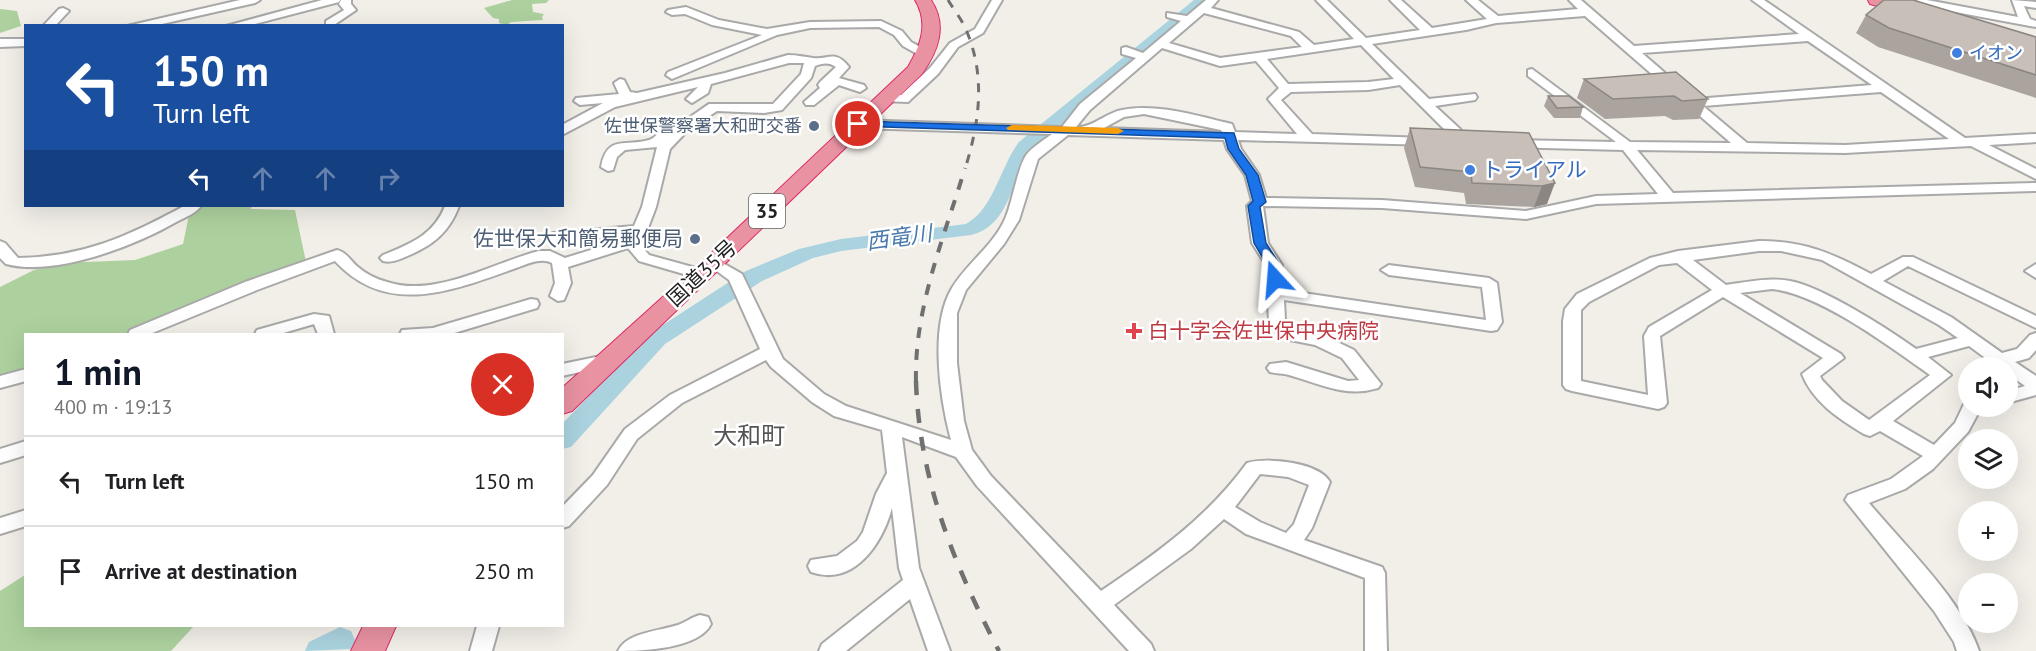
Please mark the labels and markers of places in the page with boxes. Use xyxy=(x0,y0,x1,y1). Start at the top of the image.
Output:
place label: イオン xyxy=(1969,41,2023,64)
marker: イオン xyxy=(1950,46,1964,60)
pin xyxy=(832,98,883,149)
place label: 佐世保警察署大和町交番 xyxy=(604,114,802,137)
marker: 佐世保警察署大和町交番 xyxy=(807,119,821,133)
place label: トライアル xyxy=(1482,156,1587,183)
marker: トライアル xyxy=(1463,163,1477,177)
place label: 佐世保大和簡易郵便局 xyxy=(473,225,683,252)
marker: 佐世保大和簡易郵便局 xyxy=(688,232,702,246)
place label: 白十字会佐世保中央病院 xyxy=(1148,317,1379,344)
marker: 白十字会佐世保中央病院 xyxy=(1125,322,1143,340)

